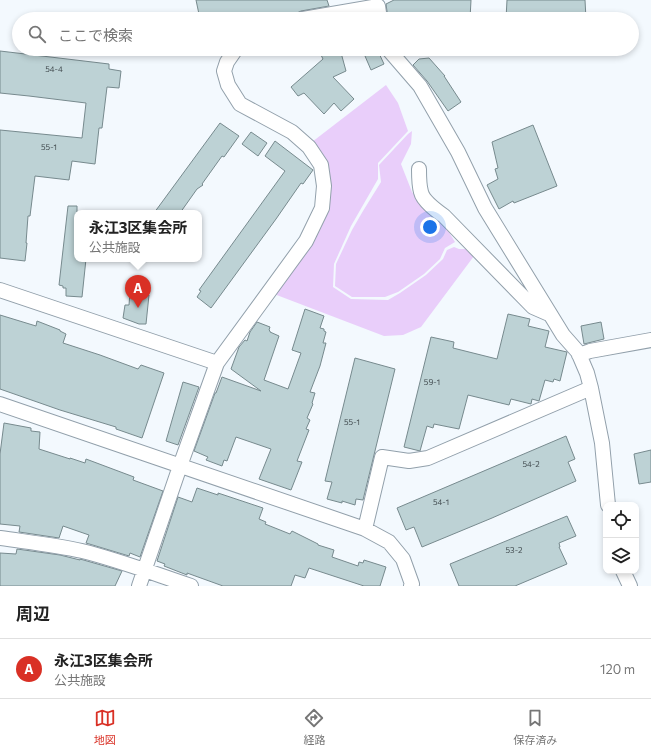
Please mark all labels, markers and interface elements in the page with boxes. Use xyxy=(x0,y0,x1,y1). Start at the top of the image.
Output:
search box xyxy=(12,12,639,56)
icon: search xyxy=(26,23,48,45)
text: ここで検索 xyxy=(58,26,133,44)
house number: 54-4 xyxy=(45,64,63,74)
house number: 55-1 xyxy=(41,142,57,152)
popup xyxy=(74,210,202,262)
your location xyxy=(420,217,440,237)
text: 永江3区集会所 xyxy=(89,218,187,236)
text: 公共施設 xyxy=(89,239,141,255)
pin: A xyxy=(125,275,151,308)
house number: 59-1 xyxy=(424,377,440,387)
house number: 55-1 xyxy=(344,417,360,427)
house number: 54-2 xyxy=(522,459,540,469)
house number: 54-1 xyxy=(433,497,449,507)
map controls xyxy=(603,502,639,574)
button: locate xyxy=(603,502,639,538)
button: layers xyxy=(603,538,639,574)
house number: 53-2 xyxy=(506,545,523,555)
text: 周辺 xyxy=(16,603,50,624)
text: 永江3区集会所 xyxy=(54,651,153,669)
text: A xyxy=(24,661,34,677)
text: 120 m xyxy=(600,661,635,677)
text: 公共施設 xyxy=(54,672,106,688)
tab: 地図 xyxy=(94,707,116,747)
tab: 経路 xyxy=(303,707,325,747)
tab: 保存済み xyxy=(513,707,557,747)

